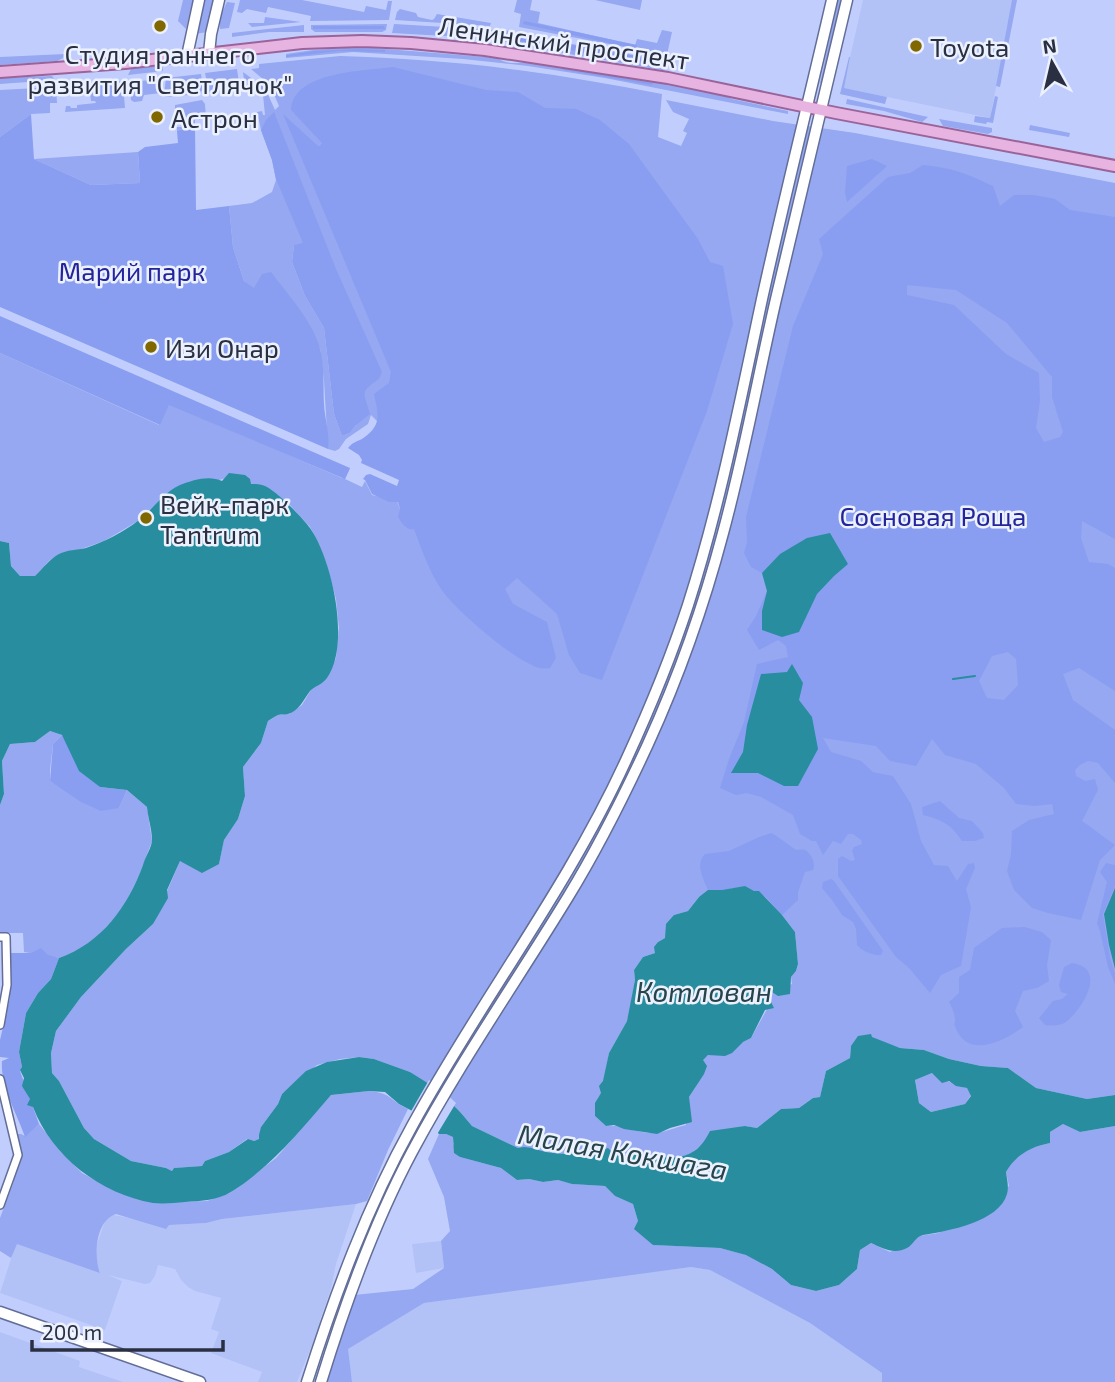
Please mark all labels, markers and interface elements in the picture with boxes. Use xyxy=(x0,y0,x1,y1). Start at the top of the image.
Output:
street label: Ленинский проспект xyxy=(437,9,692,75)
marker: Студия раннего развития "Светлячок" xyxy=(152,18,168,34)
north arrow xyxy=(1017,28,1087,98)
place label: Toyota xyxy=(930,31,1009,62)
text: N xyxy=(1041,33,1058,58)
place label: Студия раннего развития "Светлячок" xyxy=(28,38,292,99)
marker: Toyota xyxy=(908,38,924,54)
place label: Астрон xyxy=(171,102,258,133)
marker: Астрон xyxy=(149,109,165,125)
park label: Марий парк xyxy=(58,255,206,286)
place label: Изи Онар xyxy=(165,332,279,363)
marker: Изи Онар xyxy=(143,339,159,355)
place label: Вейк-парк Tantrum xyxy=(160,488,289,549)
park label: Сосновая Роща xyxy=(840,500,1026,531)
marker: Вейк-парк Tantrum xyxy=(138,510,154,526)
water label: Котлован xyxy=(636,974,772,1008)
water label: Малая Кокшага xyxy=(516,1116,730,1186)
scale bar xyxy=(32,1308,222,1352)
text: 200 m xyxy=(42,1319,102,1344)

